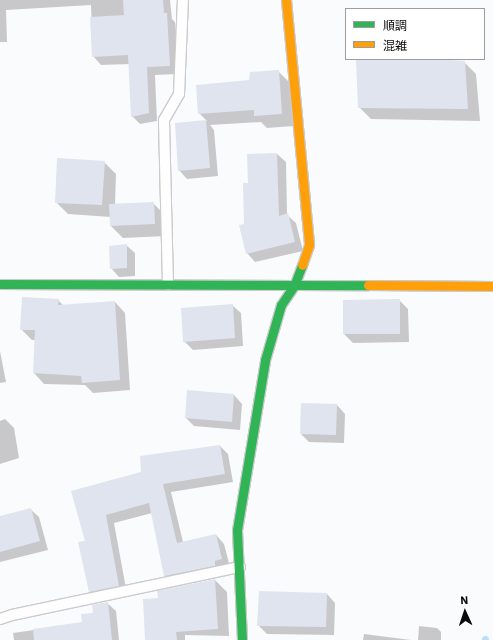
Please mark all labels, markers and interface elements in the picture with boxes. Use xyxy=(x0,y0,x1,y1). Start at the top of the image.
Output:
legend xyxy=(345,8,485,60)
text: 順調 xyxy=(383,18,407,33)
text: 混雑 xyxy=(383,38,407,53)
north arrow xyxy=(445,592,485,632)
text: N xyxy=(460,593,469,607)

